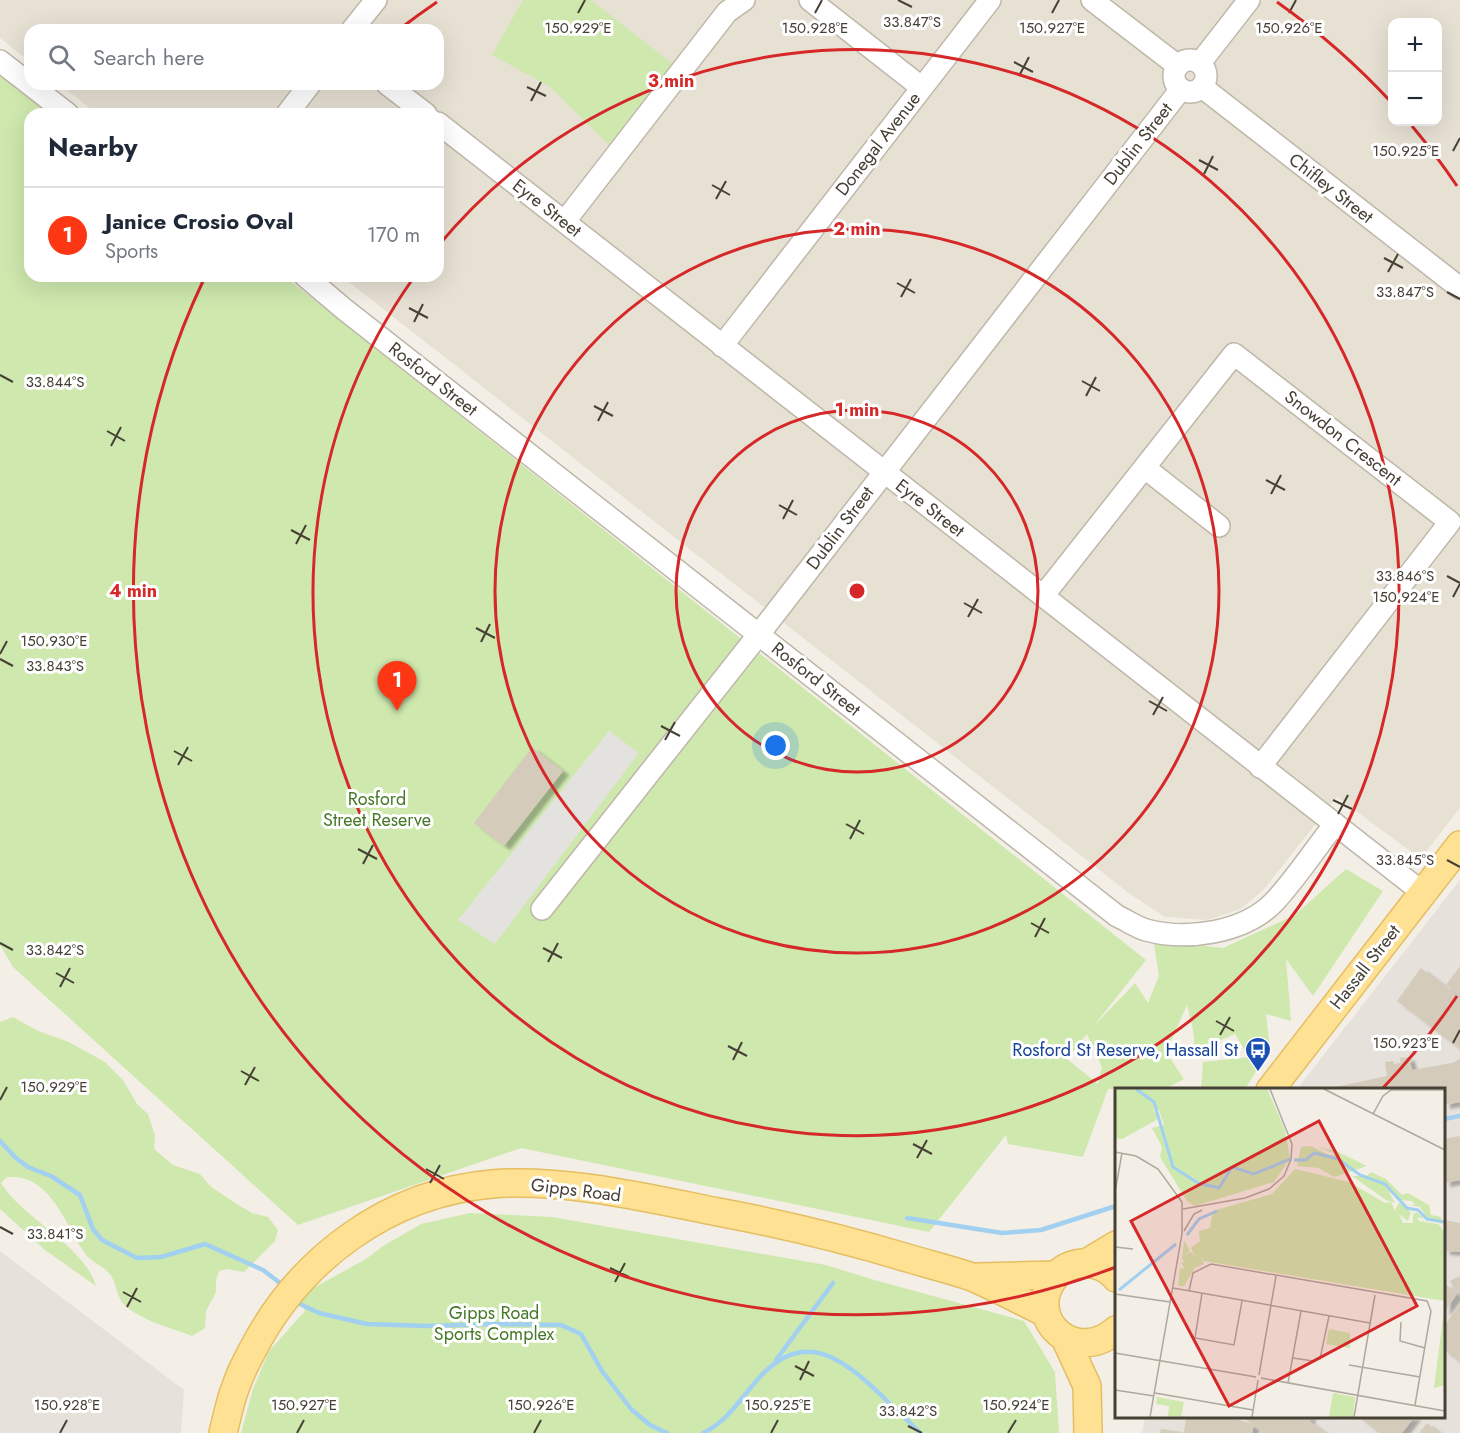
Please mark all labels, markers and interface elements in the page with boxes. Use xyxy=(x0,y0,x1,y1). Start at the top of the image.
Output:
text: 33.847°S xyxy=(883,11,941,33)
text: 150.929°E xyxy=(545,17,611,39)
text: 150.928°E xyxy=(782,17,848,39)
text: 150.927°E xyxy=(1019,17,1085,39)
text: 150.926°E xyxy=(1256,17,1322,39)
map controls xyxy=(1388,18,1442,126)
button: + xyxy=(1388,18,1442,72)
search box xyxy=(24,24,444,90)
icon: search xyxy=(45,41,78,74)
text: Search here xyxy=(93,41,204,73)
text: 3 min xyxy=(648,68,694,94)
button: − xyxy=(1388,72,1442,126)
street label: Donegal Avenue xyxy=(829,87,927,201)
street label: Dublin Street xyxy=(1097,97,1179,191)
text: Nearby xyxy=(48,128,137,166)
text: 150.925°E xyxy=(1373,140,1439,162)
street label: Chifley Street xyxy=(1283,147,1379,230)
street label: Eyre Street xyxy=(507,173,588,244)
text: Janice Crosio Oval xyxy=(105,205,294,237)
text: 2 min xyxy=(833,216,881,242)
text: 1 xyxy=(62,221,73,250)
text: 170 m xyxy=(367,221,420,250)
text: Sports xyxy=(105,237,158,266)
text: 33.847°S xyxy=(1376,281,1434,303)
street label: Rosford Street xyxy=(383,336,484,423)
text: 33.844°S xyxy=(26,371,84,393)
street label: Snowdon Crescent xyxy=(1279,384,1408,493)
text: 1 min xyxy=(835,397,879,423)
street label: Eyre Street xyxy=(890,473,971,544)
street label: Dublin Street xyxy=(800,480,880,575)
text: 33.846°S xyxy=(1376,565,1434,587)
text: 4 min xyxy=(109,578,157,604)
centre of rings xyxy=(847,581,867,601)
text: 150.924°E xyxy=(1372,586,1440,608)
text: 150.930°E xyxy=(21,630,87,652)
street label: Rosford Street xyxy=(766,636,867,723)
text: 33.843°S xyxy=(26,655,84,677)
pin: 1 xyxy=(378,662,416,711)
your location xyxy=(761,731,790,760)
park label: Rosford Street Reserve xyxy=(323,786,431,833)
text: 33.845°S xyxy=(1376,849,1434,871)
street label: Hassall Street xyxy=(1324,919,1407,1015)
text: 33.842°S xyxy=(26,939,84,961)
text: 150.923°E xyxy=(1373,1032,1439,1054)
bus stop icon: Rosford St Reserve, Hassall St xyxy=(1243,1035,1273,1073)
place label: Rosford St Reserve, Hassall St xyxy=(1012,1037,1239,1063)
text: 150.929°E xyxy=(21,1076,87,1098)
inset map xyxy=(1115,1088,1445,1418)
street label: Gipps Road xyxy=(529,1172,623,1208)
text: 33.841°S xyxy=(27,1223,83,1245)
park label: Gipps Road Sports Complex xyxy=(434,1300,555,1347)
text: 150.928°E xyxy=(34,1394,100,1416)
text: 150.927°E xyxy=(271,1394,337,1416)
text: 150.926°E xyxy=(508,1394,574,1416)
text: 150.925°E xyxy=(745,1394,811,1416)
text: 150.924°E xyxy=(982,1394,1050,1416)
text: 33.842°S xyxy=(879,1400,937,1422)

